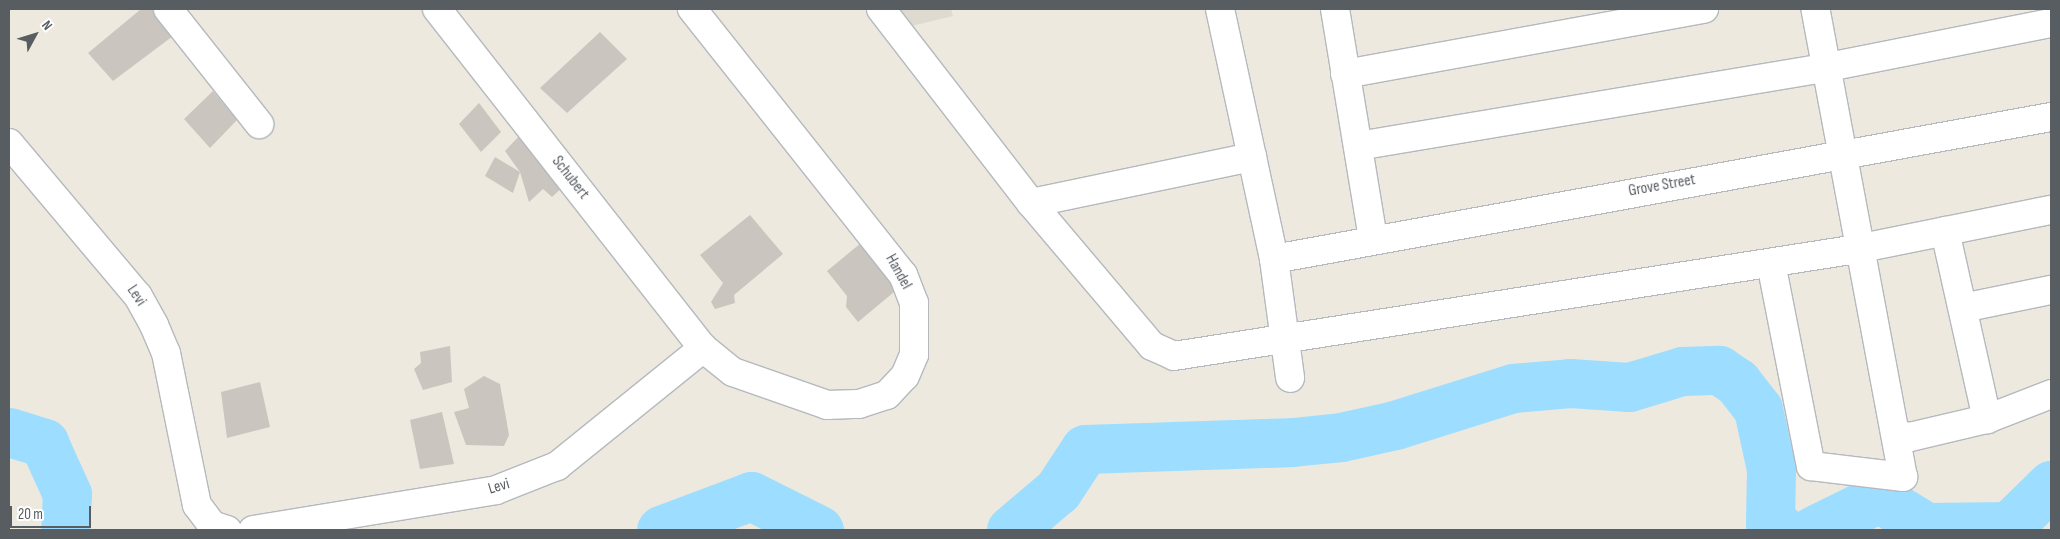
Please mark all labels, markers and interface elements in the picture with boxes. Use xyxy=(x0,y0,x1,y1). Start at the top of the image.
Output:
north arrow xyxy=(10,10,60,60)
text: N xyxy=(38,17,56,33)
street label: Schubert xyxy=(547,153,593,203)
street label: Grove Street xyxy=(1627,171,1697,201)
street label: Handel xyxy=(881,251,915,293)
street label: Levi xyxy=(122,282,150,310)
street label: Levi xyxy=(486,475,512,499)
scale bar xyxy=(12,496,94,528)
text: 20 m xyxy=(18,505,43,524)

